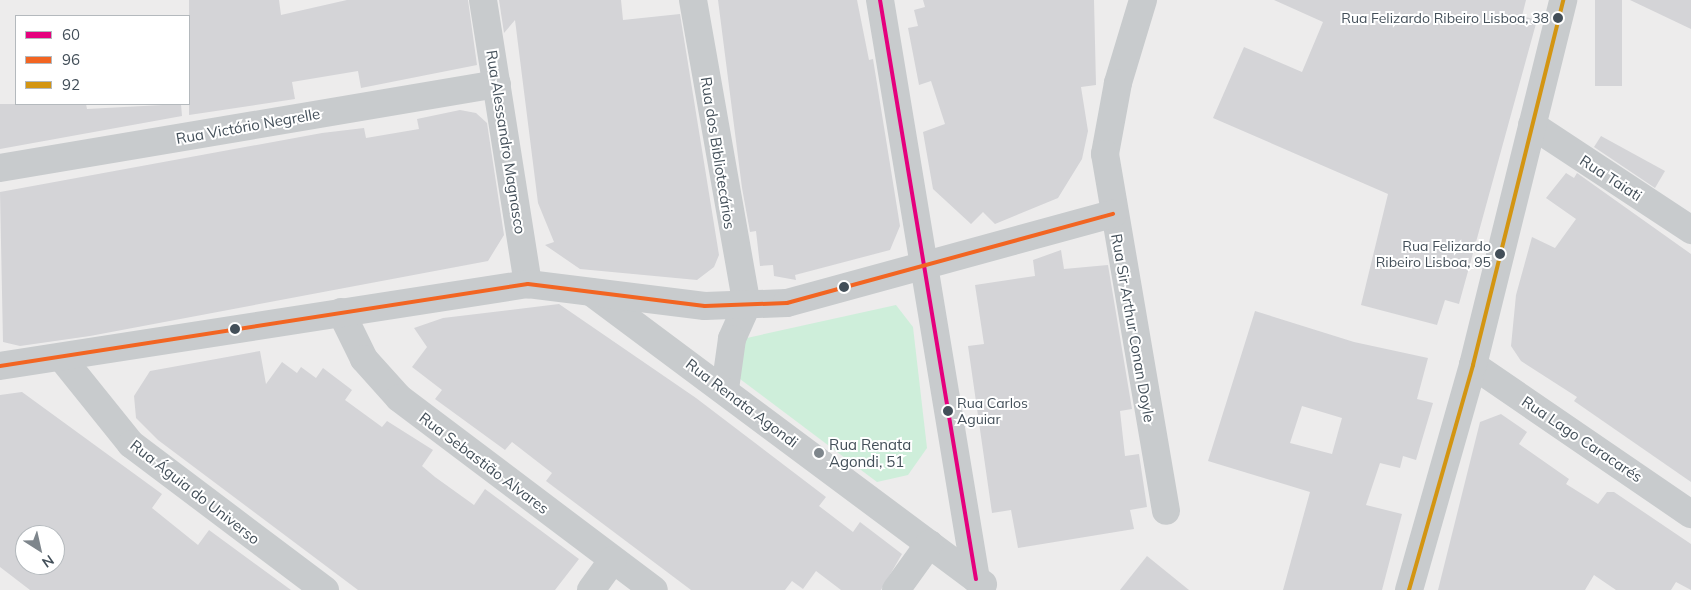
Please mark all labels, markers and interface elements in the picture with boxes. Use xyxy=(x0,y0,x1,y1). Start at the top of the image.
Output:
place label: Rua Felizardo Ribeiro Lisboa, 38 xyxy=(1341,10,1549,26)
marker: Rua Felizardo Ribeiro Lisboa, 38 xyxy=(1553,13,1563,23)
legend xyxy=(15,15,190,105)
text: 60 xyxy=(62,25,80,44)
street label: Rua Alessandro Magnasco xyxy=(483,49,529,235)
text: 96 xyxy=(62,50,80,69)
text: 92 xyxy=(62,75,80,94)
street label: Rua dos Bibliotecários xyxy=(697,76,739,230)
street label: Rua Victório Negrelle xyxy=(175,104,321,148)
street label: Rua Taiati xyxy=(1577,151,1645,205)
street label: Rua Sir Arthur Conan Doyle xyxy=(1108,232,1158,424)
place label: Rua Felizardo Ribeiro Lisboa, 95 xyxy=(1376,238,1491,270)
marker: Rua Felizardo Ribeiro Lisboa, 95 xyxy=(1495,249,1505,259)
unlabelled marker xyxy=(839,282,849,292)
unlabelled marker xyxy=(230,324,240,334)
street label: Rua Renata Agondi xyxy=(682,355,802,451)
street label: Rua Lago Caracarés xyxy=(1518,392,1646,486)
place label: Rua Carlos Aguiar xyxy=(957,395,1028,428)
marker: Rua Carlos Aguiar xyxy=(943,406,953,416)
street label: Rua Sebastião Alvares xyxy=(416,408,552,518)
place label: Rua Renata Agondi, 51 xyxy=(829,435,911,470)
street label: Rua Águia do Universo xyxy=(127,436,263,548)
marker: Rua Renata Agondi, 51 xyxy=(813,447,825,459)
north arrow xyxy=(15,525,65,575)
text: N xyxy=(39,551,58,572)

